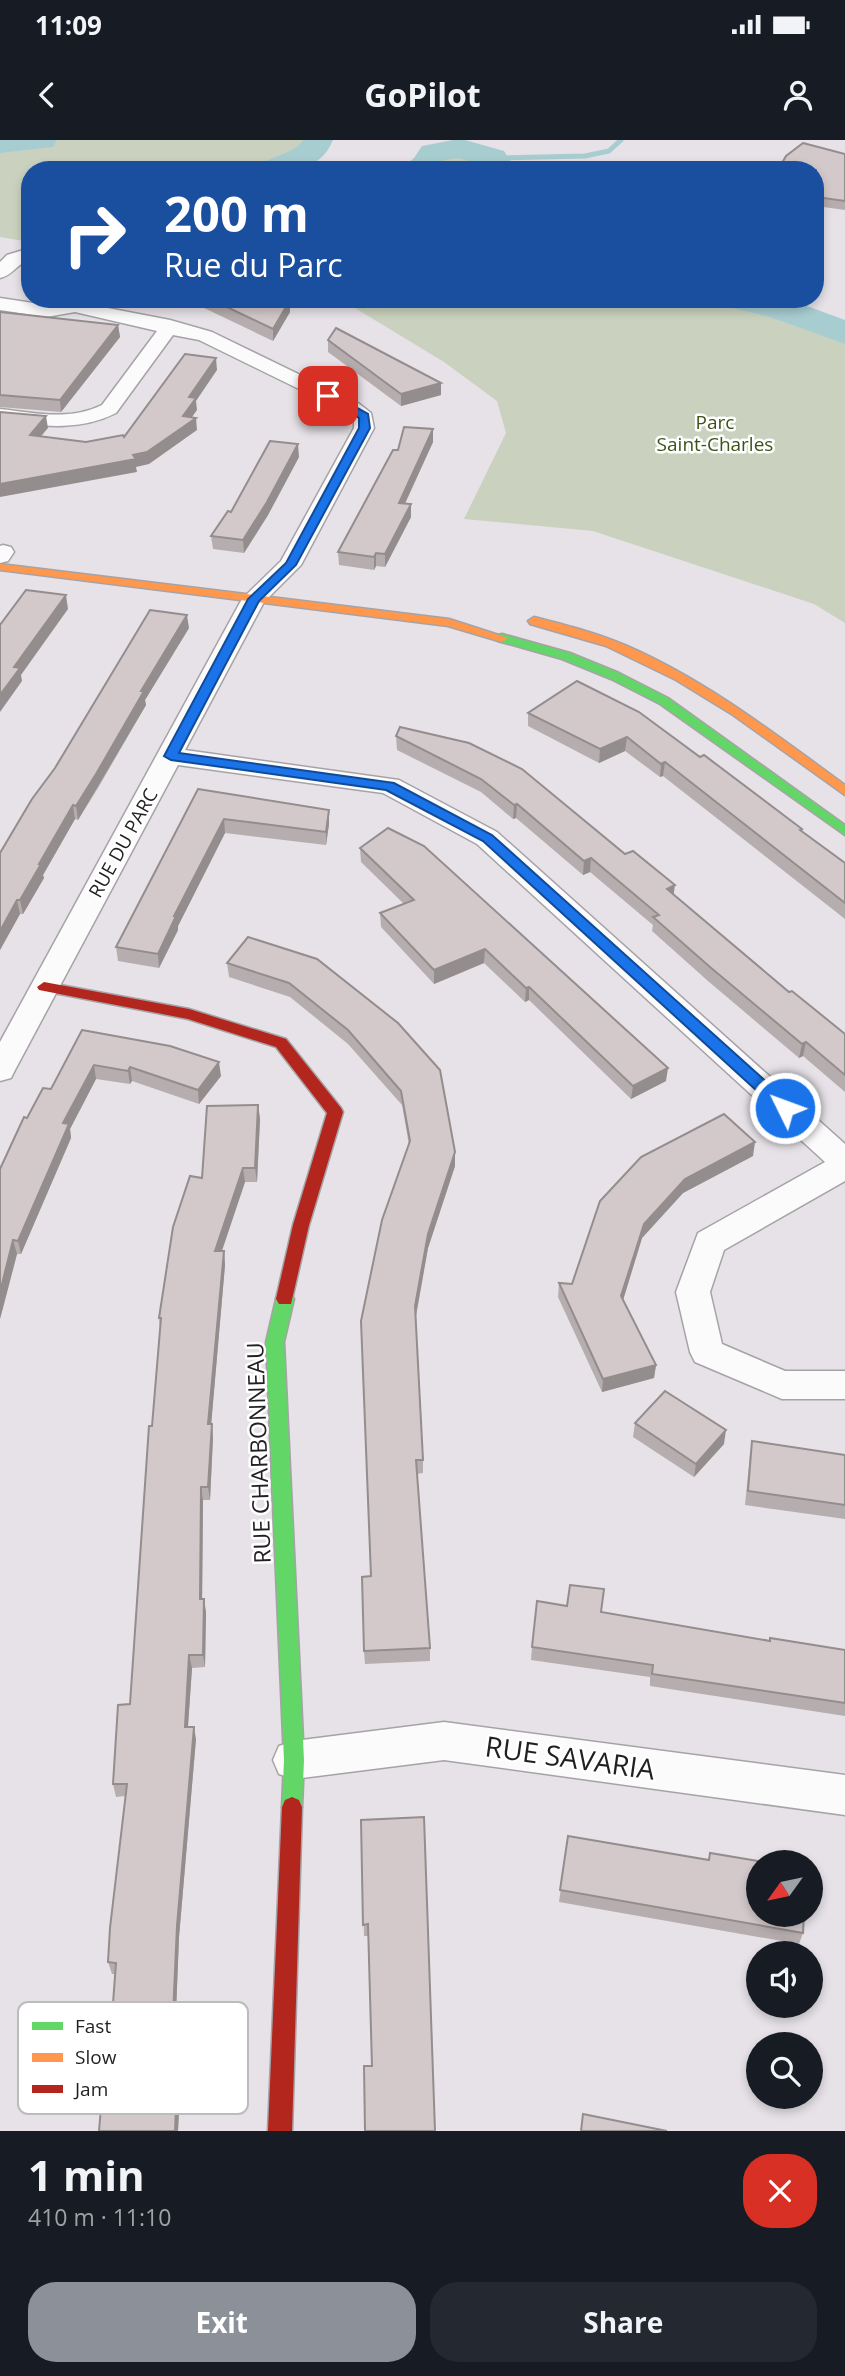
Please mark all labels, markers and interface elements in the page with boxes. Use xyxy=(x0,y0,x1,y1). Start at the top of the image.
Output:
text: 11:09 xyxy=(35,7,102,43)
text: GoPilot xyxy=(364,73,481,116)
icon: back xyxy=(28,76,66,114)
icon: person xyxy=(779,76,817,114)
text: 200 m xyxy=(164,180,309,246)
icon: right xyxy=(49,189,140,280)
text: Rue du Parc xyxy=(164,243,343,286)
pin xyxy=(298,366,358,426)
icon: arrive xyxy=(309,377,347,415)
park label: Parc Saint-Charles xyxy=(657,409,773,457)
street label: RUE DU PARC xyxy=(82,784,164,902)
position arrow xyxy=(748,1071,822,1145)
street label: RUE CHARBONNEAU xyxy=(238,1342,278,1564)
street label: RUE SAVARIA xyxy=(483,1726,658,1788)
north arrow xyxy=(746,1850,822,1927)
map controls xyxy=(746,1850,823,2109)
button: sound xyxy=(746,1941,823,2018)
legend xyxy=(18,2002,248,2114)
text: Fast xyxy=(75,2013,111,2039)
button: search xyxy=(746,2032,823,2109)
text: Slow xyxy=(75,2044,117,2070)
text: Jam xyxy=(73,2076,108,2102)
text: 1 min xyxy=(28,2146,145,2203)
button: close xyxy=(743,2154,817,2228)
text: 410 m · 11:10 xyxy=(28,2201,171,2233)
button: Exit xyxy=(28,2282,416,2362)
button: Share xyxy=(430,2282,817,2362)

